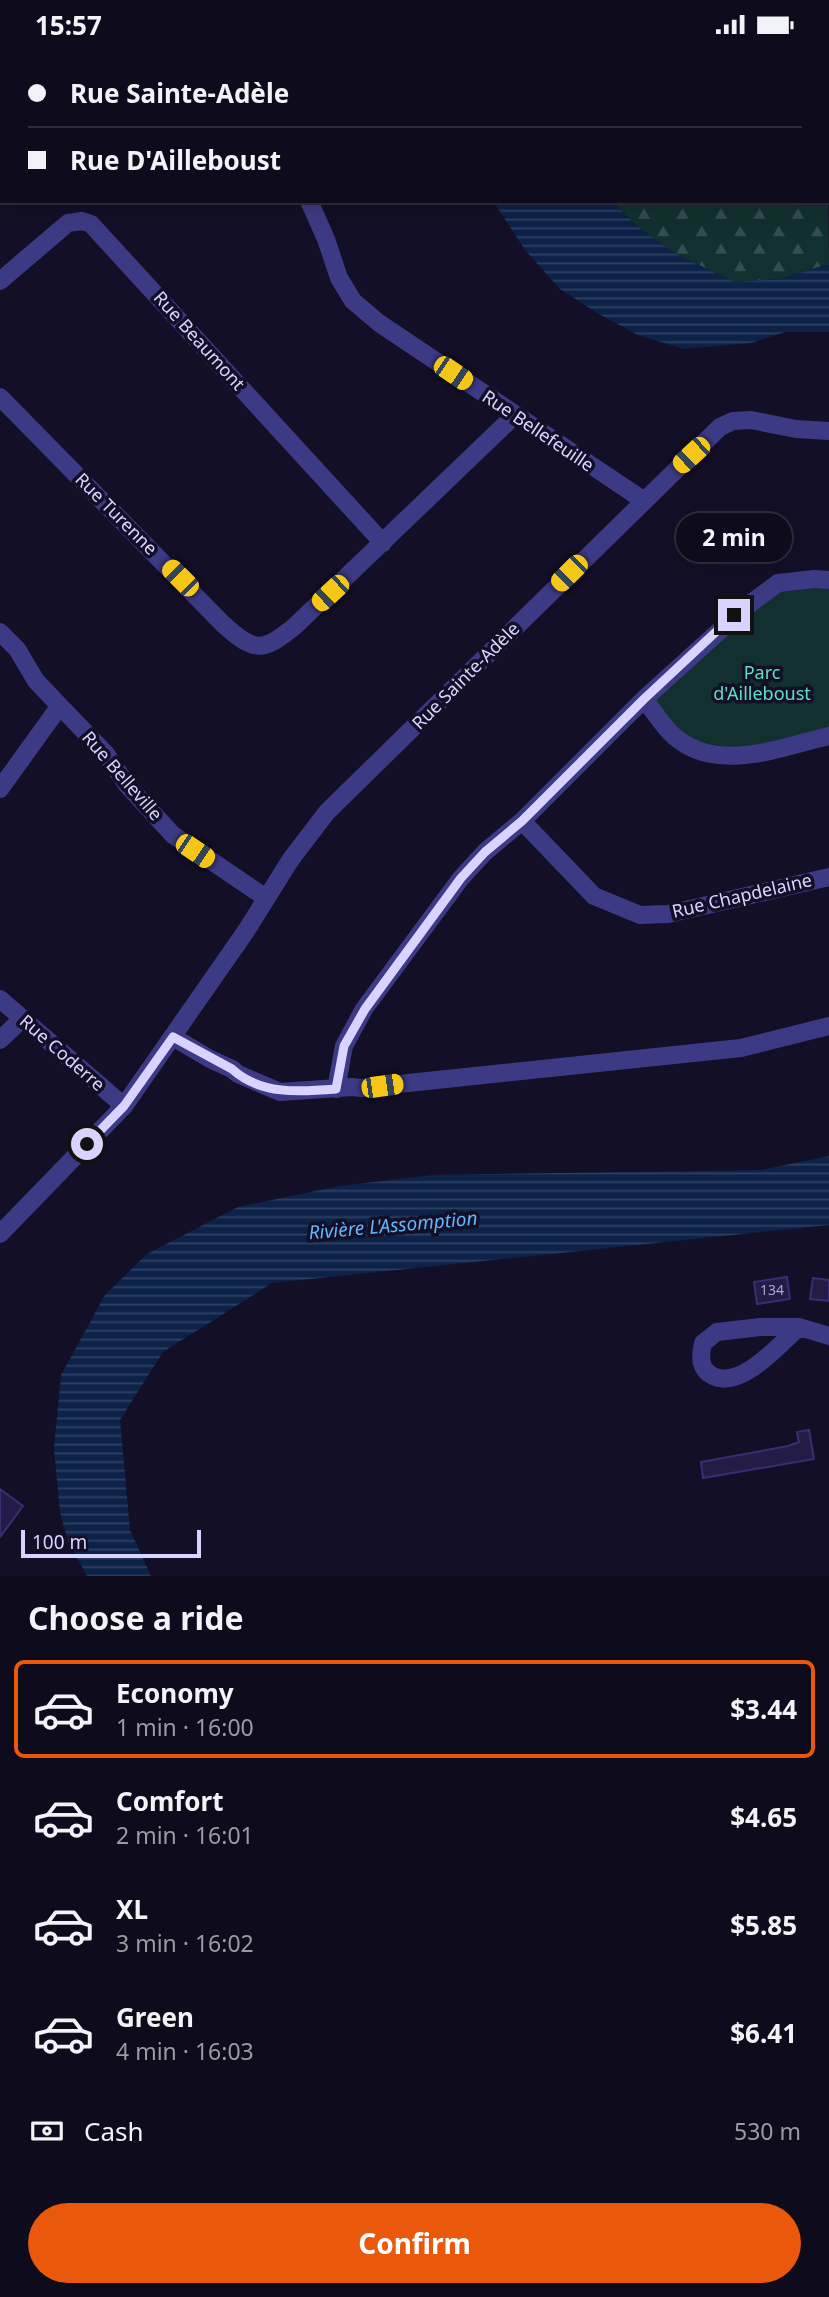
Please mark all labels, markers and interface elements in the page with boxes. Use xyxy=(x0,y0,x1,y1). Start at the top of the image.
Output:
text: 15:57 xyxy=(35,7,102,43)
text: Rue Sainte-Adèle xyxy=(70,75,289,111)
text: Rue D'Ailleboust xyxy=(70,142,281,178)
street label: Rue Beaumont xyxy=(149,286,251,395)
car xyxy=(430,353,477,393)
street label: Rue Bellefeuille xyxy=(478,384,599,476)
car xyxy=(669,433,714,477)
street label: Rue Turenne xyxy=(70,467,163,560)
callout: 2 min xyxy=(676,513,792,563)
text: 2 min xyxy=(702,521,766,553)
car xyxy=(547,551,592,595)
car xyxy=(158,556,203,600)
car xyxy=(308,571,353,615)
route end xyxy=(718,599,750,631)
street label: Rue Sainte-Adèle xyxy=(406,616,524,734)
park label: Parc d'Ailleboust xyxy=(713,660,811,705)
street label: Rue Belleville xyxy=(77,725,168,825)
car xyxy=(172,831,219,871)
street label: Rue Chapdelaine xyxy=(670,867,814,923)
street label: Rue Coderre xyxy=(15,1009,110,1096)
car xyxy=(360,1073,405,1099)
route start xyxy=(71,1128,103,1160)
water label: Rivière L'Assomption xyxy=(307,1205,479,1245)
house number: 134 xyxy=(760,1280,784,1299)
scale bar xyxy=(21,1527,201,1559)
text: 100 m xyxy=(32,1529,87,1555)
text: Choose a ride xyxy=(28,1596,244,1639)
text: Economy xyxy=(116,1675,234,1711)
icon: car xyxy=(32,1678,95,1741)
text: $3.44 xyxy=(730,1691,797,1727)
text: 1 min · 16:00 xyxy=(116,1711,254,1743)
text: Comfort xyxy=(116,1783,224,1819)
icon: car xyxy=(32,1786,95,1849)
text: $4.65 xyxy=(730,1799,797,1835)
text: 2 min · 16:01 xyxy=(116,1819,254,1851)
text: XL xyxy=(116,1891,148,1927)
icon: car xyxy=(32,1894,95,1957)
text: $5.85 xyxy=(730,1907,797,1943)
text: 3 min · 16:02 xyxy=(116,1927,254,1959)
text: Green xyxy=(116,1999,194,2035)
icon: car xyxy=(32,2002,95,2065)
text: $6.41 xyxy=(730,2015,797,2051)
text: 4 min · 16:03 xyxy=(116,2035,254,2067)
icon: cash xyxy=(28,2112,66,2150)
text: Cash xyxy=(84,2113,144,2149)
text: 530 m xyxy=(734,2115,801,2147)
button: Confirm xyxy=(28,2203,801,2283)

